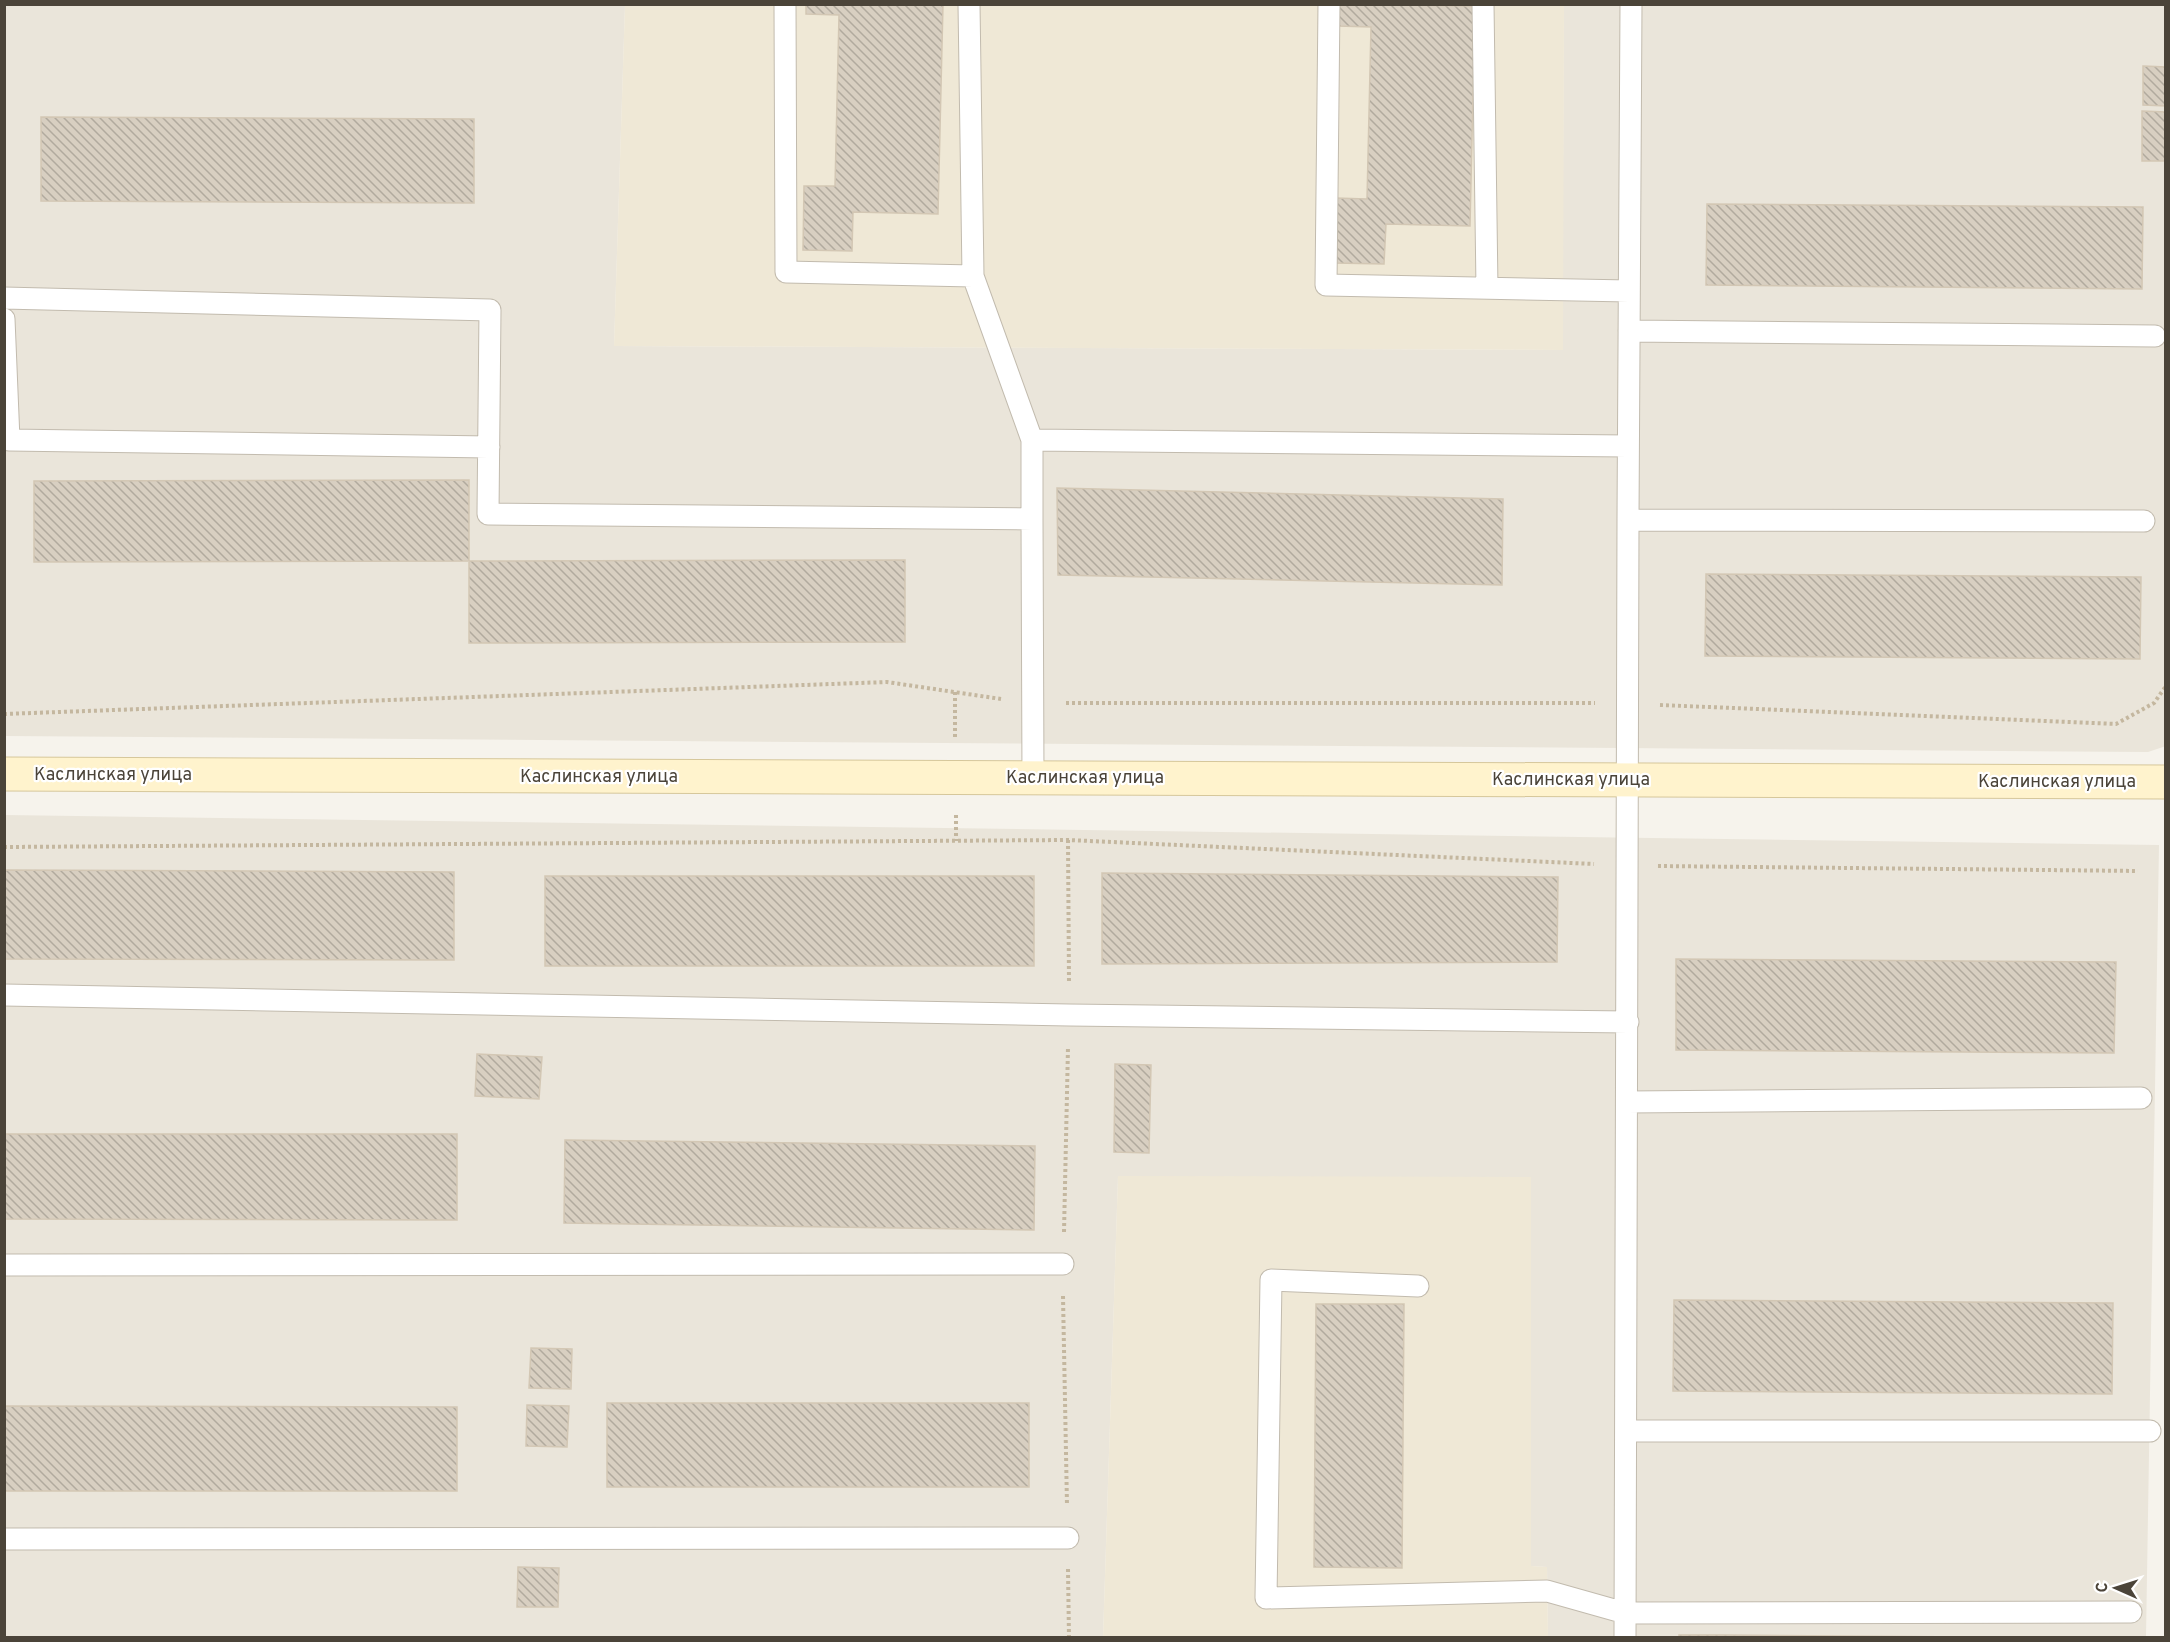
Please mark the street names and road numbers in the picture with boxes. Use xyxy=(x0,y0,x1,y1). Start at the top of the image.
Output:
street label: Каслинская улица xyxy=(34,764,192,787)
street label: Каслинская улица xyxy=(520,766,678,789)
street label: Каслинская улица xyxy=(1006,767,1164,790)
street label: Каслинская улица xyxy=(1492,769,1650,792)
street label: Каслинская улица xyxy=(1978,771,2136,794)

